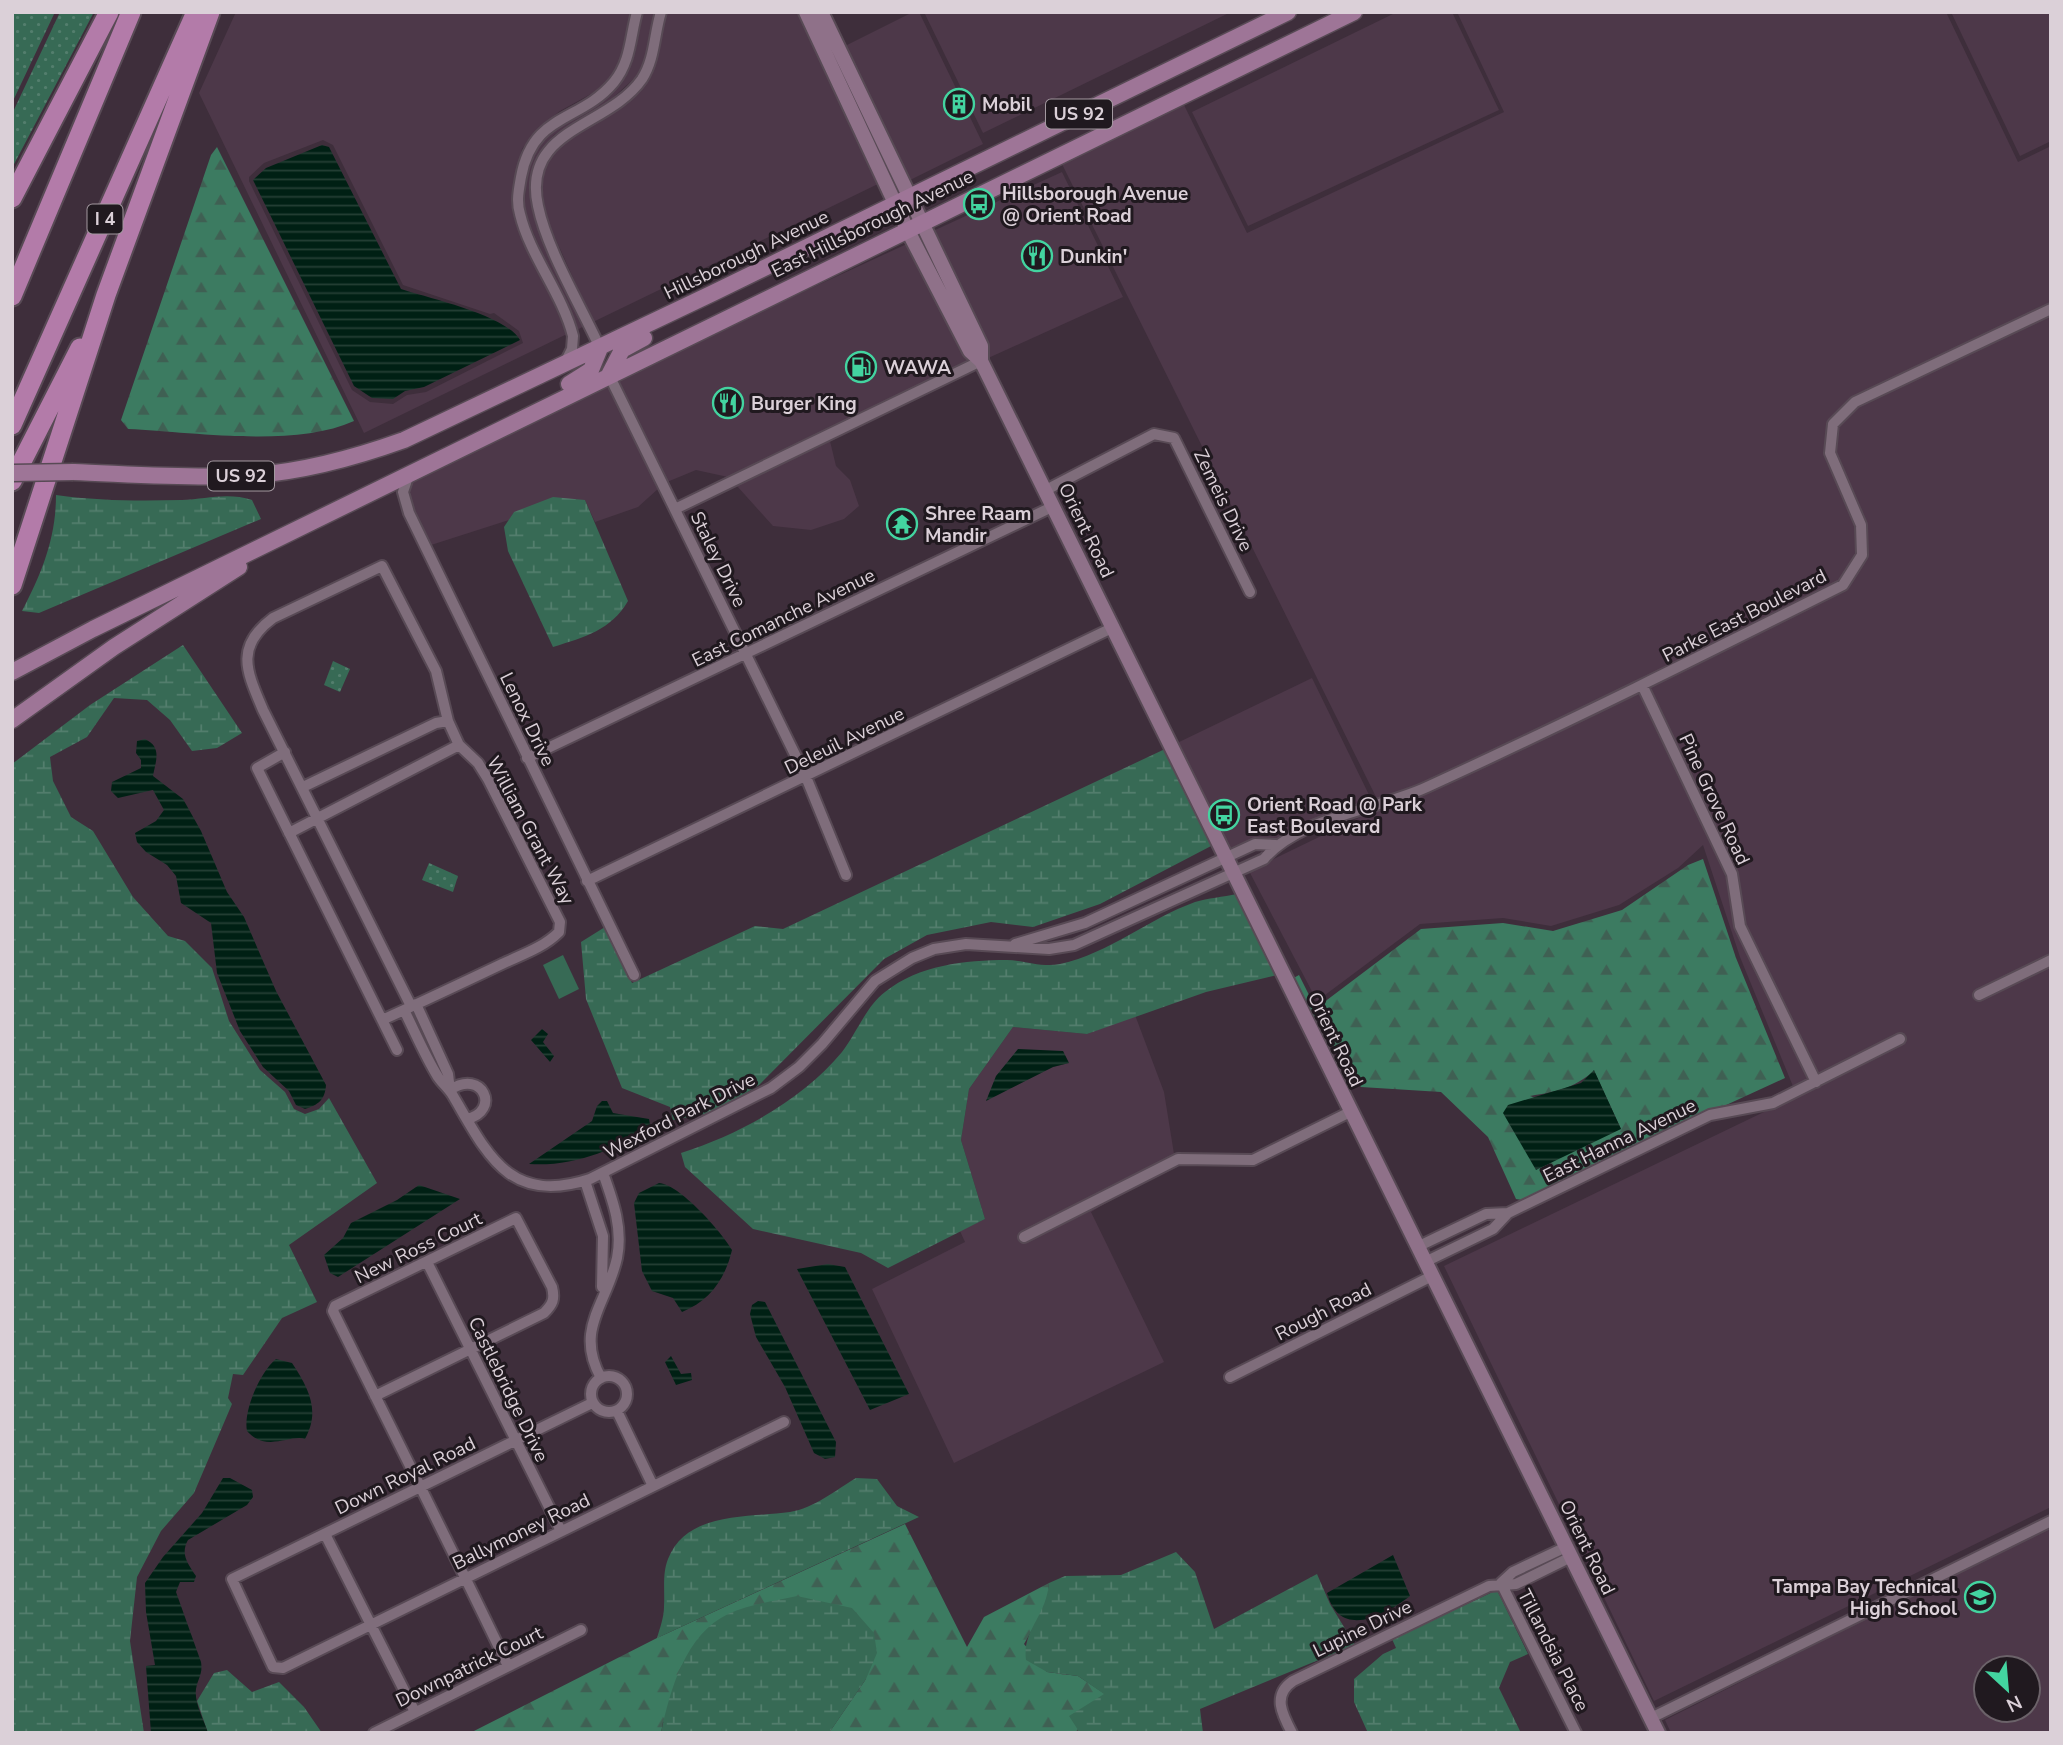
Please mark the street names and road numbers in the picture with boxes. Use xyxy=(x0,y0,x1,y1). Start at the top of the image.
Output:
road number: US 92 xyxy=(1046,100,1112,128)
street label: East Hillsborough Avenue xyxy=(767,164,978,284)
road number: I 4 xyxy=(88,204,122,233)
street label: Hillsborough Avenue xyxy=(660,204,833,306)
street label: Zemeis Drive xyxy=(1187,445,1259,556)
road number: US 92 xyxy=(208,462,274,490)
street label: Orient Road xyxy=(1052,479,1120,582)
street label: Staley Drive xyxy=(684,507,752,612)
street label: East Comanche Avenue xyxy=(688,562,879,674)
street label: Parke East Boulevard xyxy=(1658,563,1831,669)
street label: Lenox Drive xyxy=(493,668,561,771)
street label: Deleuil Avenue xyxy=(780,701,909,781)
street label: Pine Grove Road xyxy=(1672,730,1756,869)
street label: William Grant Way xyxy=(480,752,580,909)
street label: Orient Road xyxy=(1301,988,1369,1091)
street label: Wexford Park Drive xyxy=(599,1066,760,1165)
street label: East Hanna Avenue xyxy=(1539,1093,1700,1189)
street label: New Ross Court xyxy=(351,1206,487,1290)
street label: Rough Road xyxy=(1271,1277,1376,1347)
street label: Castlebridge Drive xyxy=(462,1313,555,1466)
street label: Down Royal Road xyxy=(331,1431,480,1521)
street label: Ballymoney Road xyxy=(448,1487,595,1577)
street label: Orient Road xyxy=(1553,1496,1621,1599)
street label: Tillandsia Place xyxy=(1511,1585,1595,1716)
street label: Lupine Drive xyxy=(1309,1594,1416,1664)
street label: Downpatrick Court xyxy=(391,1620,548,1714)

